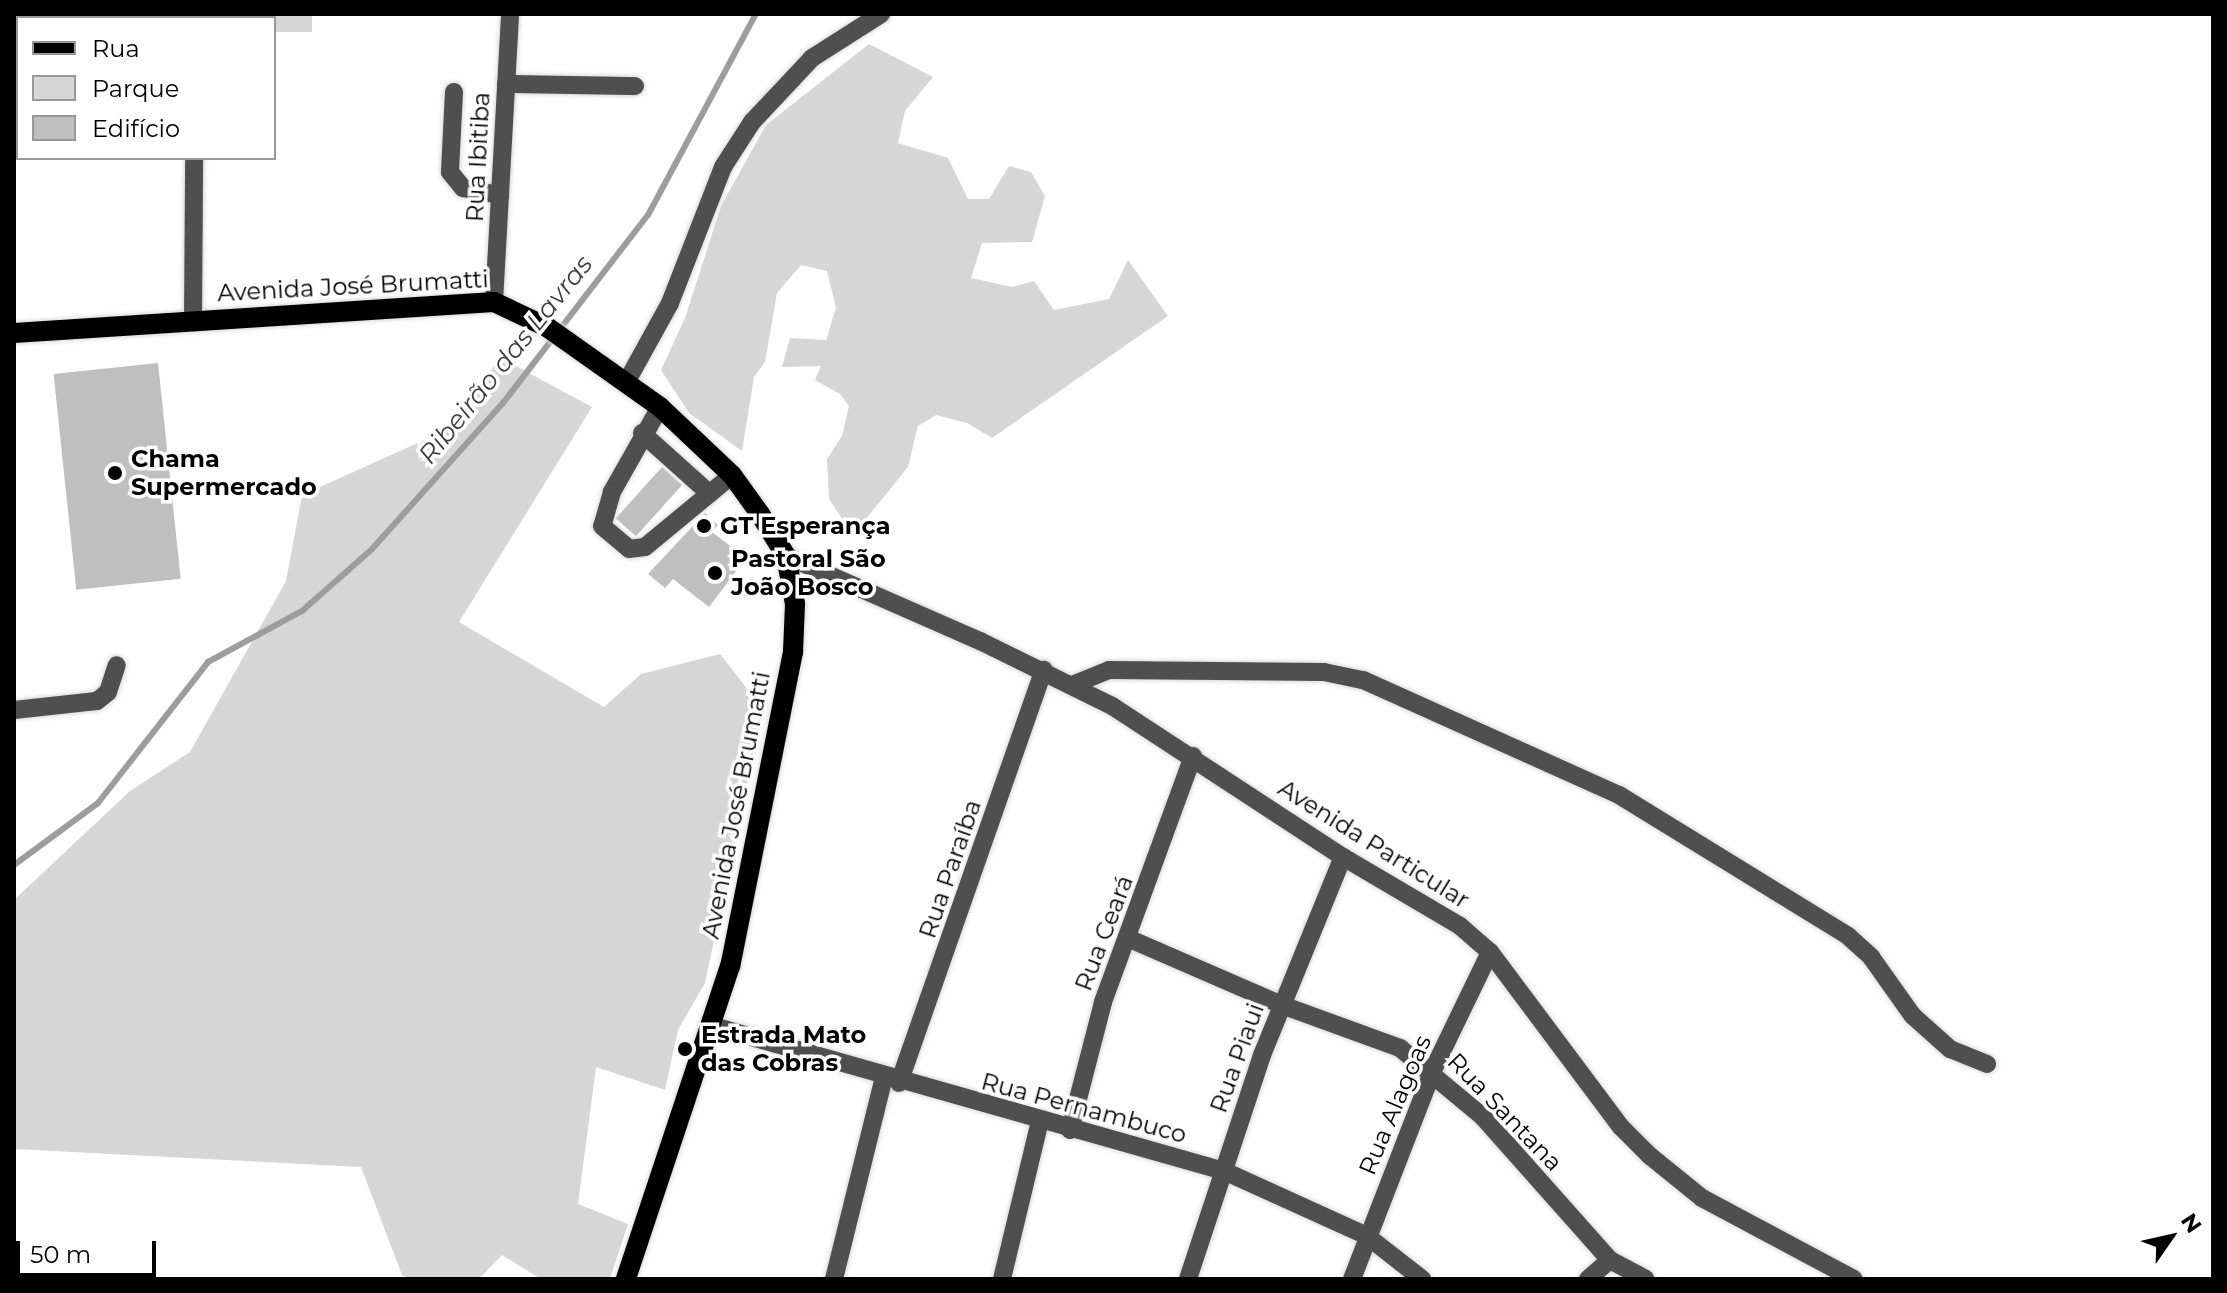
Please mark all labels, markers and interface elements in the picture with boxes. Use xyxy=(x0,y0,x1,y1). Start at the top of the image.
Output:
legend xyxy=(16,16,276,160)
text: Rua xyxy=(92,34,140,63)
text: Parque xyxy=(92,74,179,103)
street label: Rua Ibitiba xyxy=(460,91,496,223)
text: Edifício xyxy=(92,114,180,143)
water label: Ribeirão das Lavras xyxy=(412,250,600,470)
street label: Avenida José Brumatti xyxy=(217,265,489,307)
place label: Chama Supermercado xyxy=(131,445,317,501)
marker: Chama Supermercado xyxy=(106,464,124,482)
place label: GT Esperança xyxy=(720,512,890,540)
marker: GT Esperança xyxy=(695,517,713,535)
place label: Pastoral São João Bosco xyxy=(731,545,886,601)
marker: Pastoral São João Bosco xyxy=(706,564,724,582)
street label: Avenida José Brumatti xyxy=(696,669,776,941)
street label: Avenida Particular xyxy=(1273,773,1475,915)
street label: Rua Paraíba xyxy=(913,796,987,942)
street label: Rua Ceará xyxy=(1069,871,1139,995)
street label: Rua Piaui xyxy=(1204,999,1270,1117)
place label: Estrada Mato das Cobras xyxy=(701,1021,866,1077)
street label: Rua Alagoas xyxy=(1353,1031,1437,1179)
marker: Estrada Mato das Cobras xyxy=(676,1040,694,1058)
street label: Rua Santana xyxy=(1442,1047,1568,1177)
street label: Rua Pernambuco xyxy=(978,1067,1190,1149)
north arrow xyxy=(2131,1197,2211,1277)
text: N xyxy=(2175,1208,2207,1238)
scale bar xyxy=(20,1225,160,1275)
text: 50 m xyxy=(30,1240,91,1269)

